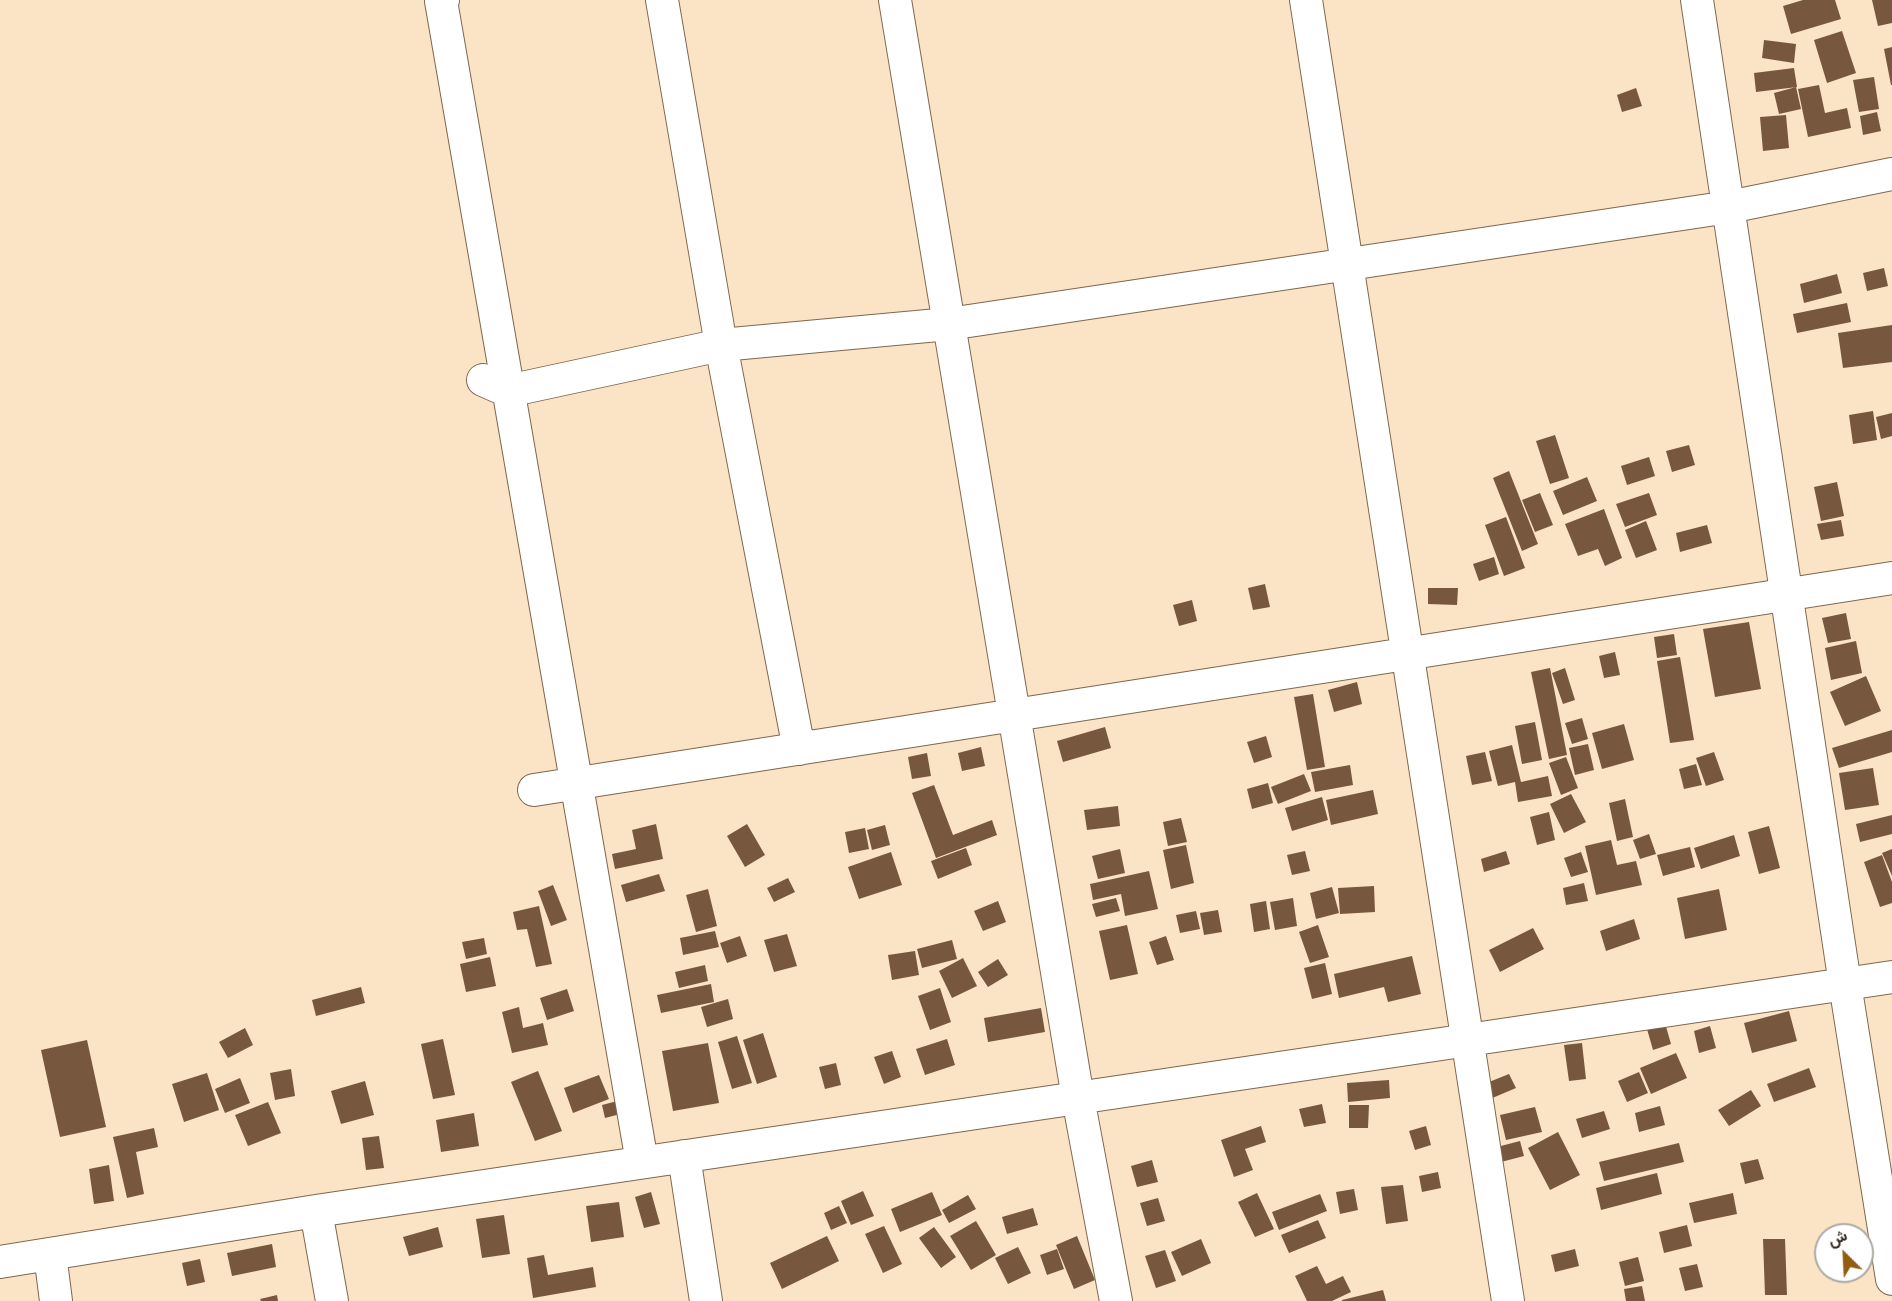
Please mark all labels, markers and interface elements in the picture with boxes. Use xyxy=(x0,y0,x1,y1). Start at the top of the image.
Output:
north arrow xyxy=(1814,1223,1874,1283)
text: ش xyxy=(1825,1226,1850,1250)

